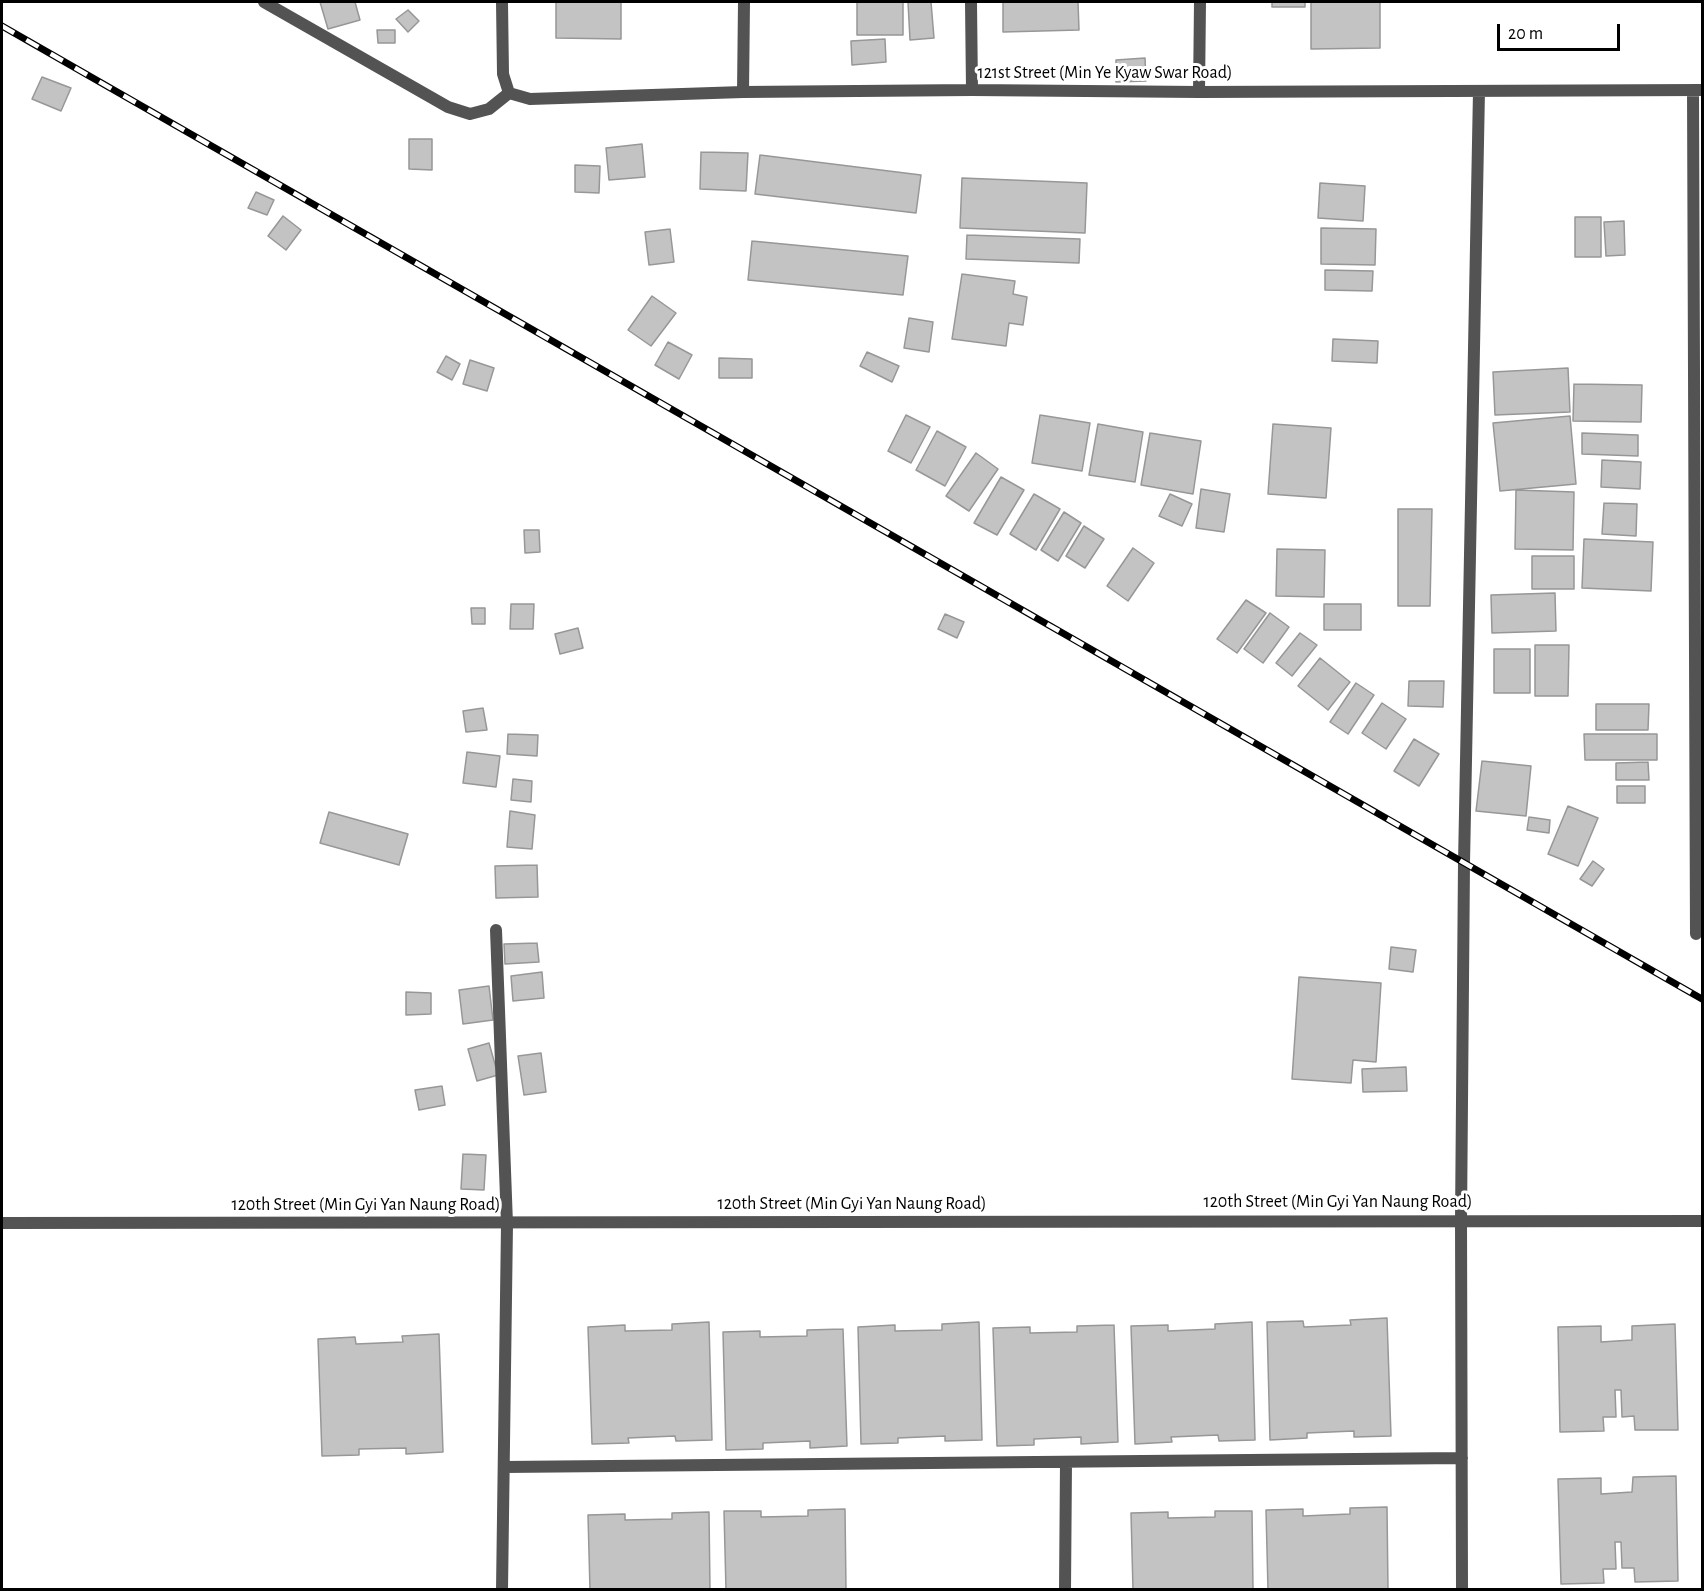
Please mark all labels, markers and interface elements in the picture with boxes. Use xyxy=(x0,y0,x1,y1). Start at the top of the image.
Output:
scale bar xyxy=(1500,12,1623,50)
text: 20 m xyxy=(1508,25,1543,43)
street label: 121st Street (Min Ye Kyaw Swar Road) xyxy=(977,62,1233,84)
street label: 120th Street (Min Gyi Yan Naung Road) xyxy=(1203,1191,1473,1213)
street label: 120th Street (Min Gyi Yan Naung Road) xyxy=(717,1193,987,1215)
street label: 120th Street (Min Gyi Yan Naung Road) xyxy=(231,1194,501,1216)

